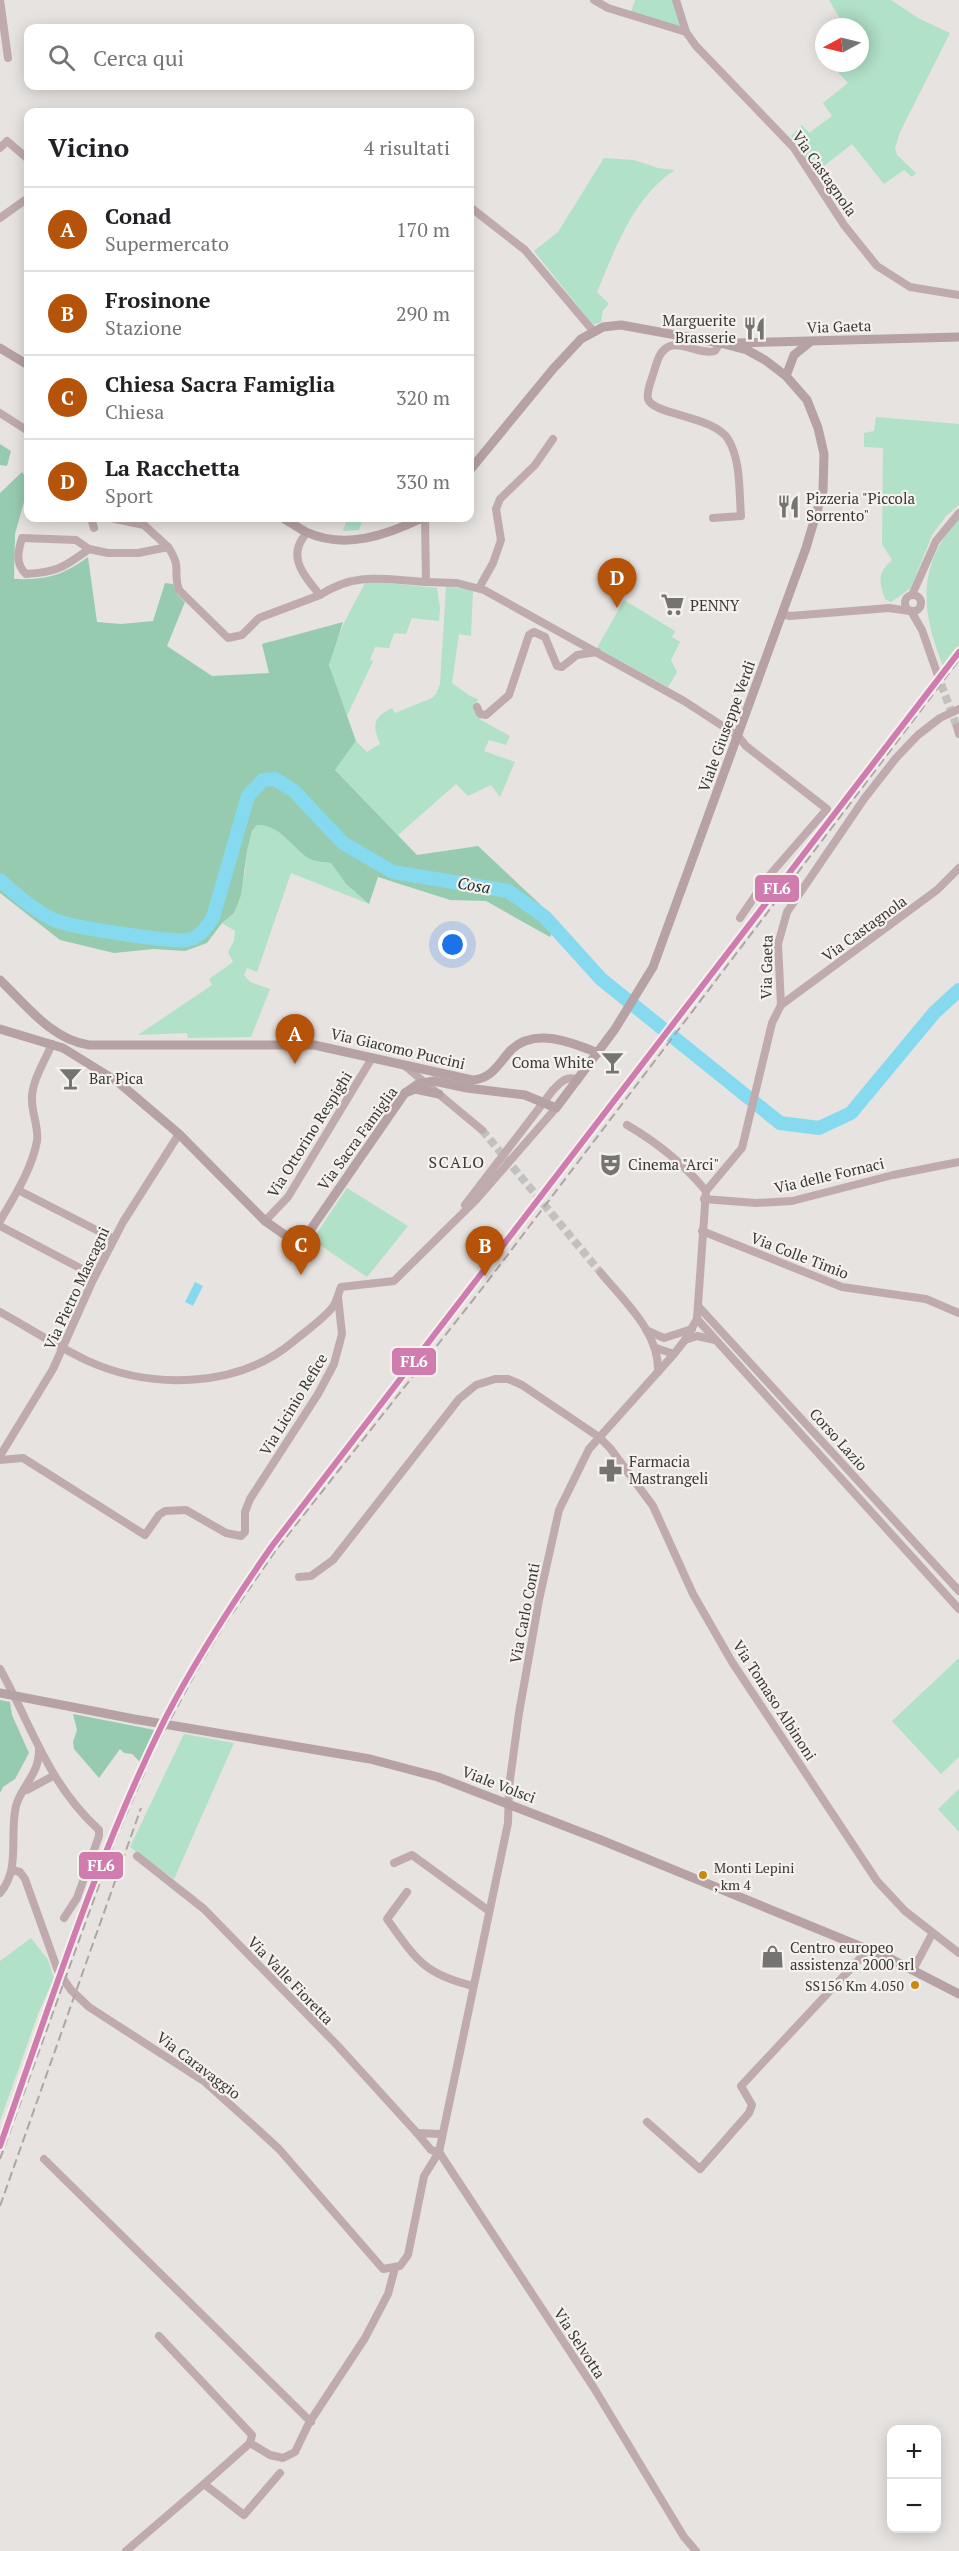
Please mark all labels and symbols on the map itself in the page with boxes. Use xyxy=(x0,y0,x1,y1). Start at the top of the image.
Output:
north arrow xyxy=(815,18,869,72)
street label: Via Castagnola xyxy=(788,126,862,220)
place label: Marguerite Brasserie xyxy=(662,310,736,347)
street label: Via Gaeta xyxy=(806,315,872,337)
restaurant icon: Marguerite Brasserie xyxy=(741,316,767,342)
place label: Pizzeria "Piccola Sorrento" xyxy=(806,488,915,525)
restaurant icon: Pizzeria "Piccola Sorrento" xyxy=(775,494,801,520)
pin: D xyxy=(598,558,636,608)
supermarket icon: PENNY xyxy=(659,592,685,618)
place label: PENNY xyxy=(690,595,740,615)
street label: Viale Giuseppe Verdi xyxy=(693,658,759,794)
water label: Cosa xyxy=(456,872,492,898)
line badge: FL6 xyxy=(754,874,800,903)
text: FL6 xyxy=(763,877,791,899)
street label: Via Castagnola xyxy=(818,890,911,965)
your location xyxy=(438,930,467,959)
street label: Via Gaeta xyxy=(755,934,777,999)
pin: A xyxy=(276,1014,314,1064)
street label: Via Giacomo Puccini xyxy=(329,1023,467,1073)
bar icon: Coma White xyxy=(599,1049,625,1075)
place label: Coma White xyxy=(512,1052,594,1072)
bar icon: Bar Pica xyxy=(58,1065,84,1091)
street label: Via Ottorino Respighi xyxy=(262,1067,356,1201)
place label: Bar Pica xyxy=(89,1068,144,1088)
street label: Via Sacra Famiglia xyxy=(313,1082,402,1194)
district label: SCALO xyxy=(428,1151,486,1173)
theatre icon: Cinema "Arci" xyxy=(597,1151,623,1177)
street label: Via delle Fornaci xyxy=(772,1153,886,1197)
place label: Cinema "Arci" xyxy=(628,1154,719,1174)
street label: Via Pietro Mascagni xyxy=(39,1223,113,1353)
pin: C xyxy=(282,1226,320,1275)
pin: B xyxy=(466,1226,504,1276)
street label: Via Colle Timio xyxy=(748,1227,852,1283)
line badge: FL6 xyxy=(391,1347,437,1376)
street label: Via Licinio Refice xyxy=(255,1349,331,1459)
text: FL6 xyxy=(400,1350,428,1372)
street label: Corso Lazio xyxy=(806,1403,872,1475)
place label: Farmacia Mastrangeli xyxy=(629,1451,708,1488)
pharmacy icon: Farmacia Mastrangeli xyxy=(598,1457,624,1483)
street label: Via Carlo Conti xyxy=(504,1561,544,1665)
street label: Via Tomaso Albinoni xyxy=(729,1636,821,1764)
street label: Viale Volsci xyxy=(459,1761,539,1807)
line badge: FL6 xyxy=(78,1851,124,1880)
text: FL6 xyxy=(87,1854,115,1876)
place label: Monti Lepini , km 4 xyxy=(714,1858,794,1894)
marker: Monti Lepini , km 4 xyxy=(697,1869,709,1881)
street label: Via Valle Fioretta xyxy=(244,1932,339,2029)
place label: Centro europeo assistenza 2000 srl xyxy=(790,1937,915,1974)
shop icon: Centro europeo assistenza 2000 srl xyxy=(759,1943,785,1969)
place label: SS156 Km 4.050 xyxy=(805,1976,904,1995)
marker: SS156 Km 4.050 xyxy=(909,1979,921,1991)
street label: Via Caravaggio xyxy=(153,2027,245,2103)
street label: Via Selvotta xyxy=(550,2304,610,2382)

